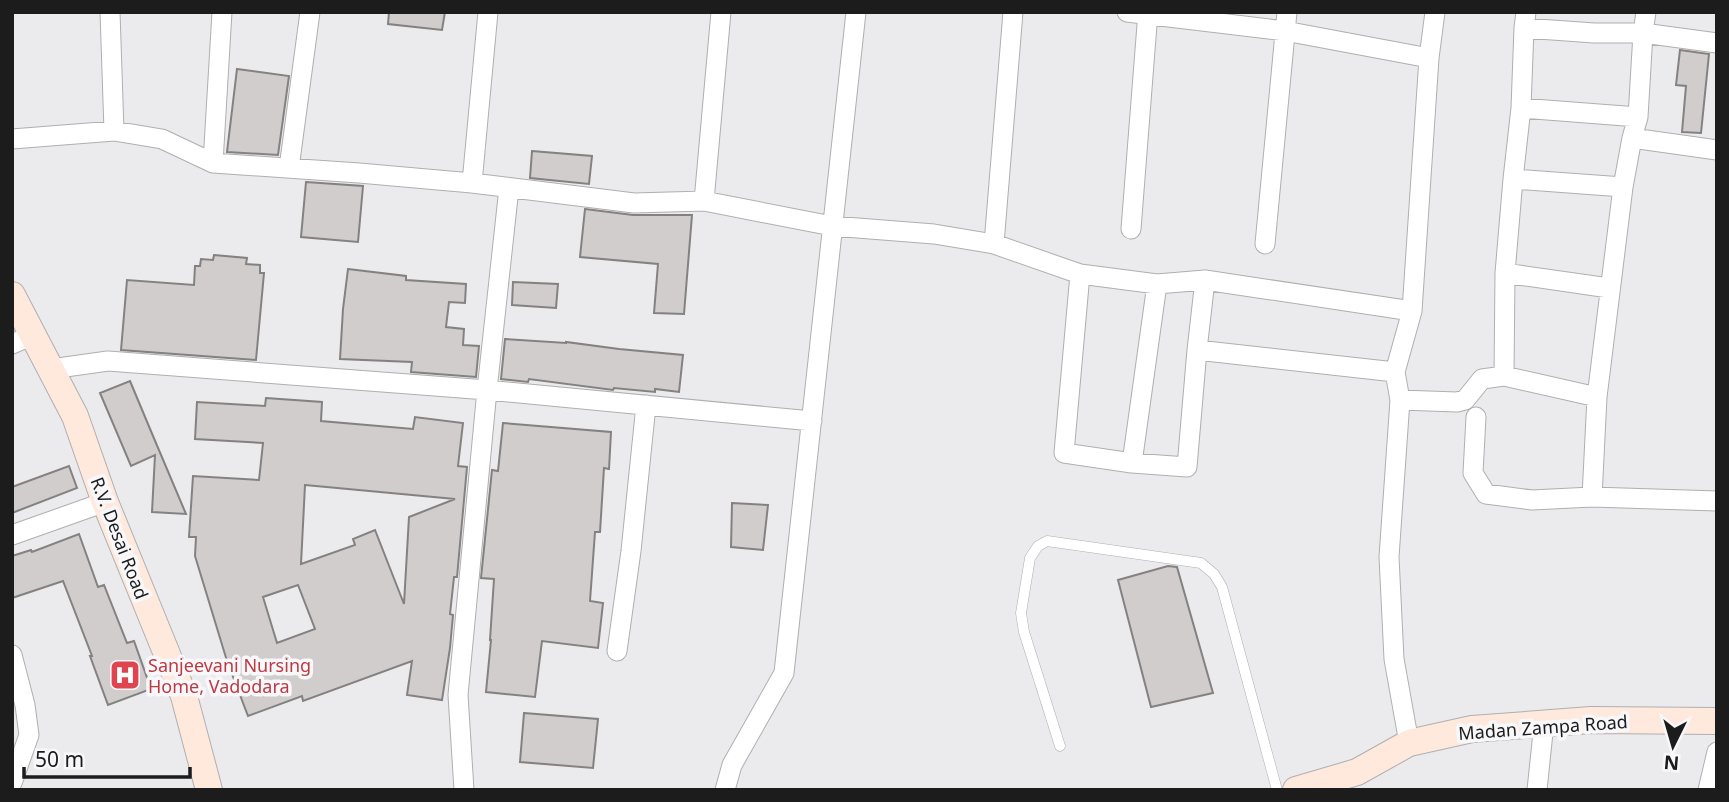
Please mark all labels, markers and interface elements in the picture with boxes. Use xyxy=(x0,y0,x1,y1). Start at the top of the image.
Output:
street label: R.V. Desai Road xyxy=(86,474,154,602)
place label: Sanjeevani Nursing Home, Vadodara xyxy=(148,653,311,698)
hospital icon: Sanjeevani Nursing Home, Vadodara xyxy=(108,658,142,692)
street label: Madan Zampa Road xyxy=(1458,709,1628,745)
north arrow xyxy=(1638,711,1708,781)
scale bar xyxy=(24,736,191,780)
text: 50 m xyxy=(35,745,84,773)
text: N xyxy=(1663,749,1680,777)

